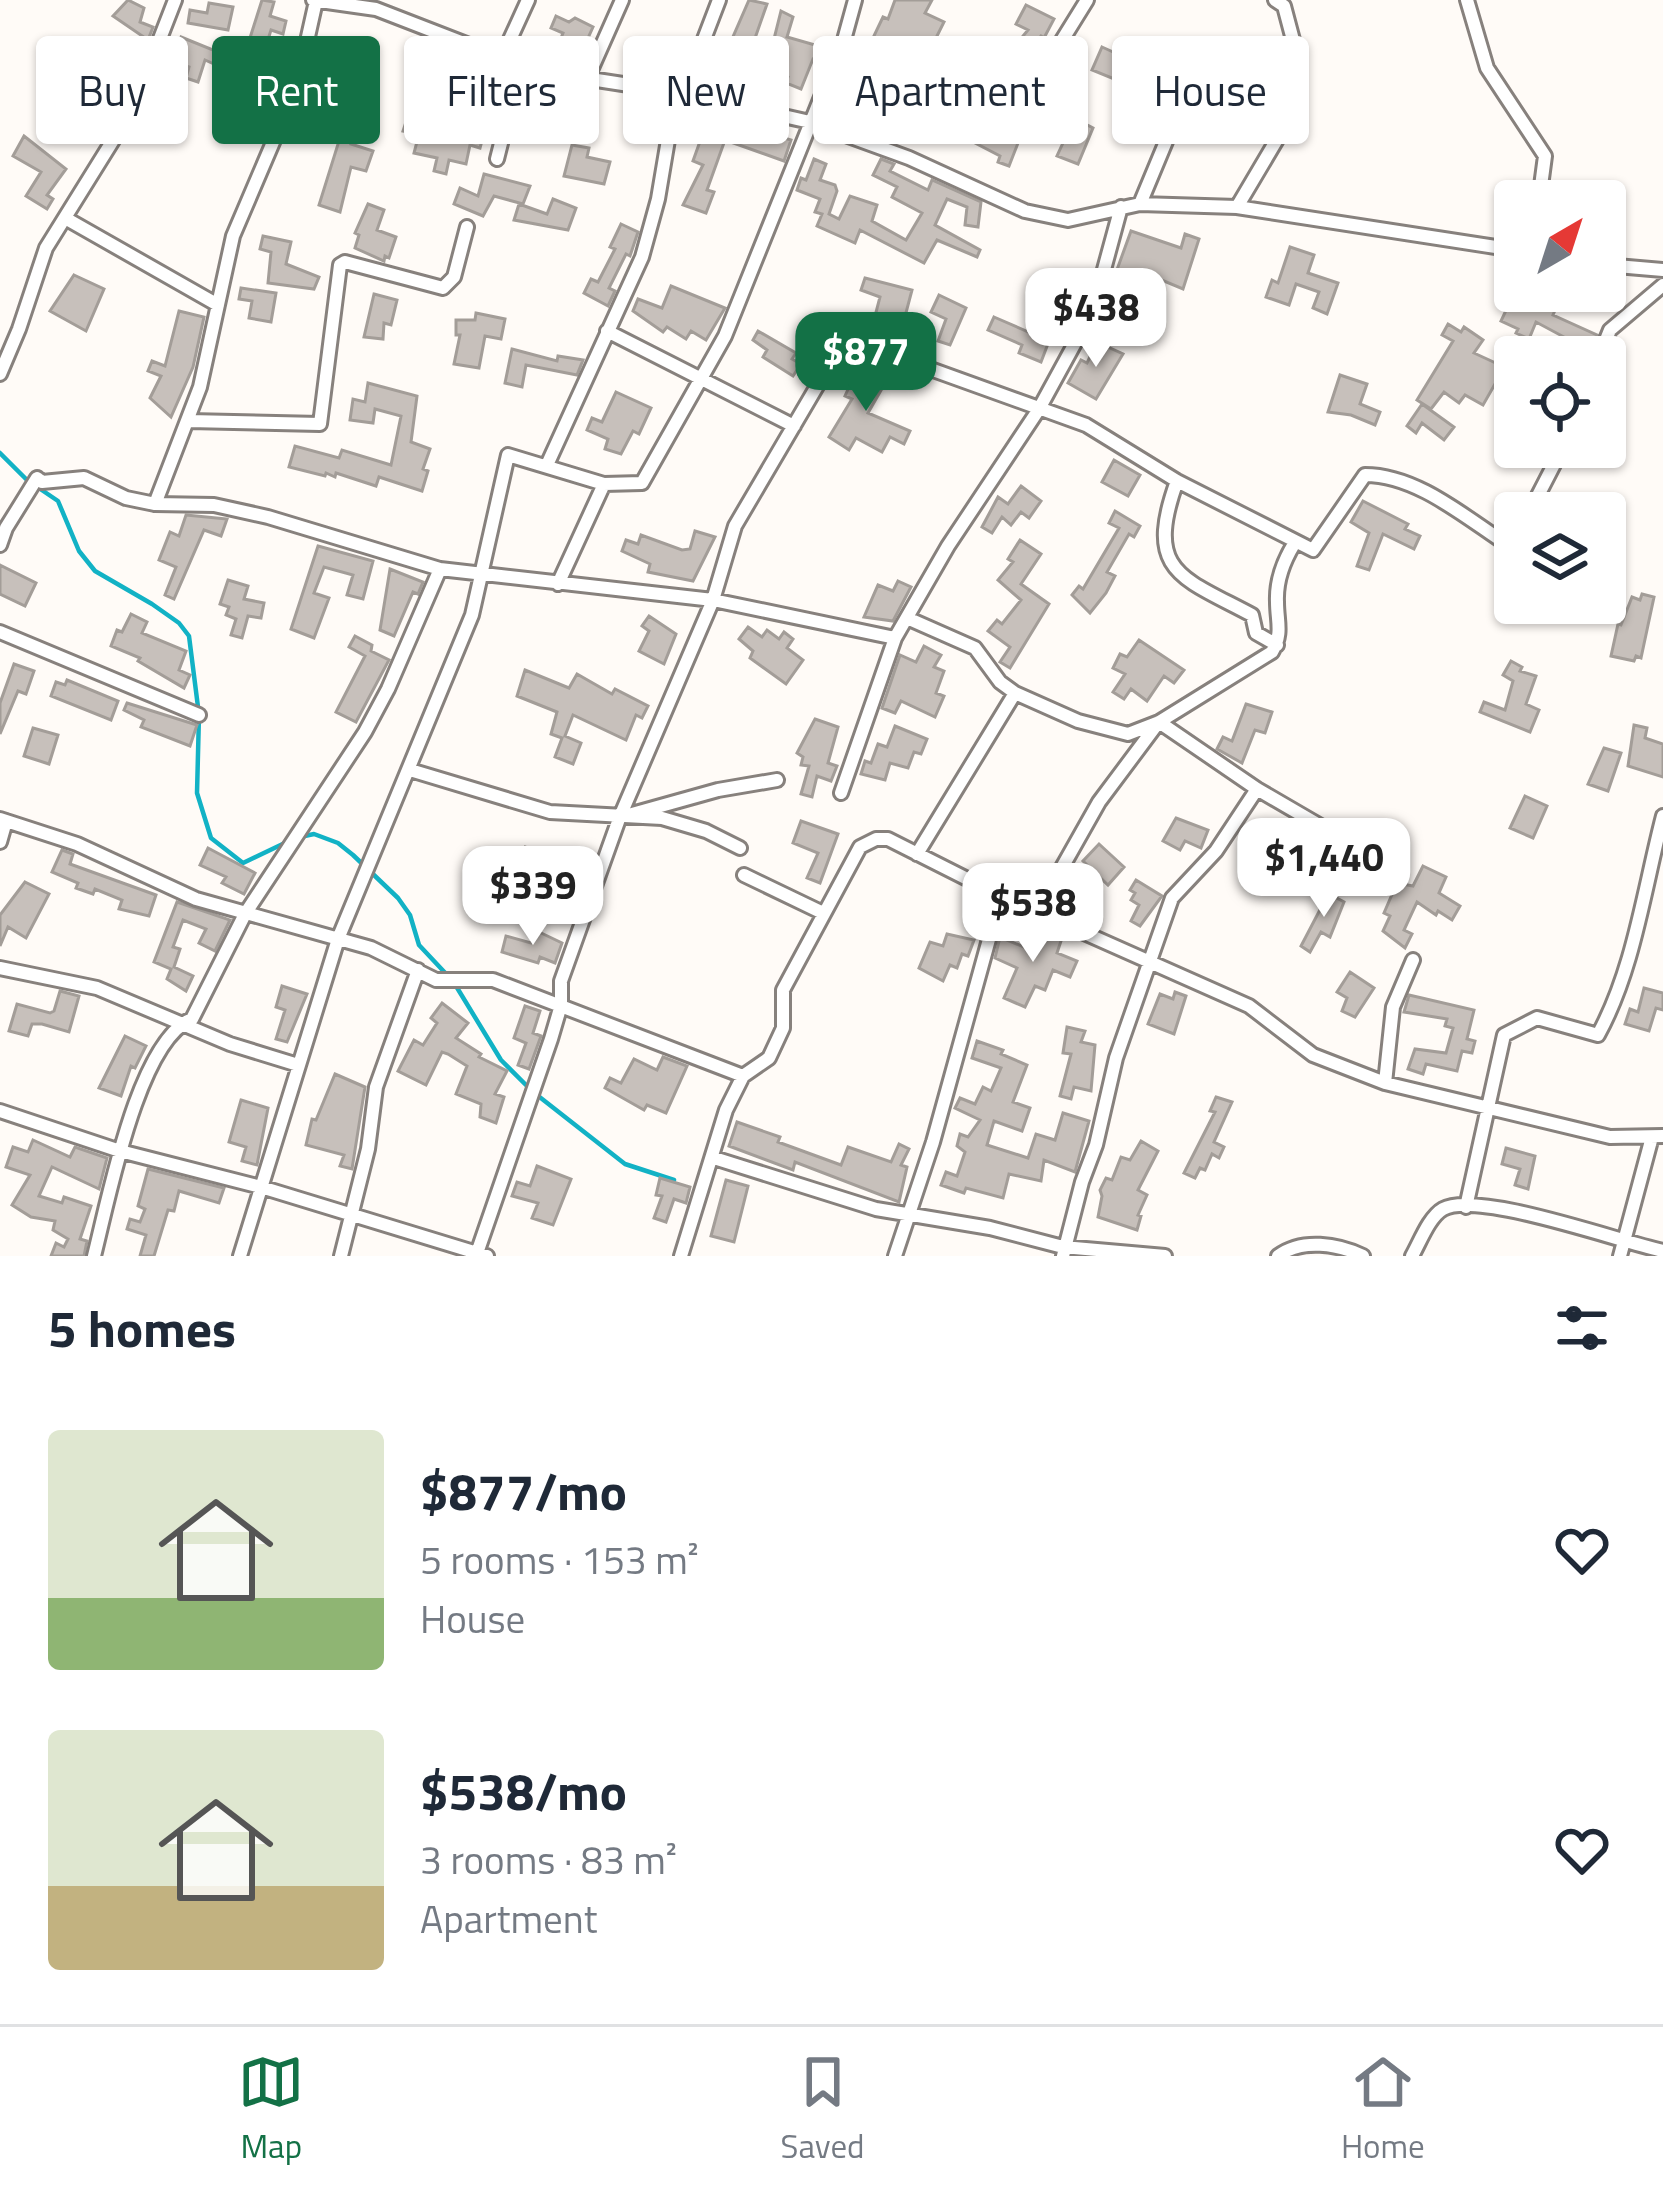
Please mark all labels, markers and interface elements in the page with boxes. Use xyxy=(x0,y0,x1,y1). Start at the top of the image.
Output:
chip: Buy xyxy=(36,36,188,144)
chip: Rent xyxy=(212,36,380,144)
chip: Filters xyxy=(404,36,599,144)
chip: New xyxy=(623,36,789,144)
chip: Apartment xyxy=(813,36,1088,144)
chip: House xyxy=(1112,36,1309,144)
north arrow xyxy=(1494,180,1626,312)
map controls xyxy=(1494,180,1626,624)
pin: $438 xyxy=(1025,268,1167,370)
text: $438 xyxy=(1052,277,1140,336)
pin: $877 xyxy=(795,312,937,414)
text: $877 xyxy=(822,321,910,380)
button: locate xyxy=(1494,336,1626,468)
button: layers xyxy=(1494,492,1626,624)
pin: $1,440 xyxy=(1226,818,1422,920)
text: $1,440 xyxy=(1264,827,1384,886)
pin: $339 xyxy=(462,846,604,948)
text: $339 xyxy=(489,855,577,914)
pin: $538 xyxy=(962,863,1104,965)
text: $538 xyxy=(989,872,1077,931)
text: 5 homes xyxy=(48,1289,236,1367)
icon: filters xyxy=(1549,1295,1615,1361)
text: $877/mo xyxy=(420,1452,627,1530)
icon: home xyxy=(144,1478,288,1622)
icon: heart xyxy=(1549,1517,1615,1583)
text: 5 rooms · 153 m² xyxy=(420,1530,699,1589)
text: House xyxy=(420,1589,525,1648)
text: $538/mo xyxy=(420,1752,627,1830)
icon: home xyxy=(144,1778,288,1922)
icon: heart xyxy=(1549,1817,1615,1883)
text: 3 rooms · 83 m² xyxy=(420,1830,677,1889)
text: Apartment xyxy=(420,1889,597,1948)
tab: Map xyxy=(238,2049,304,2171)
tab: Saved xyxy=(781,2049,865,2171)
tab: Home xyxy=(1341,2049,1425,2171)

